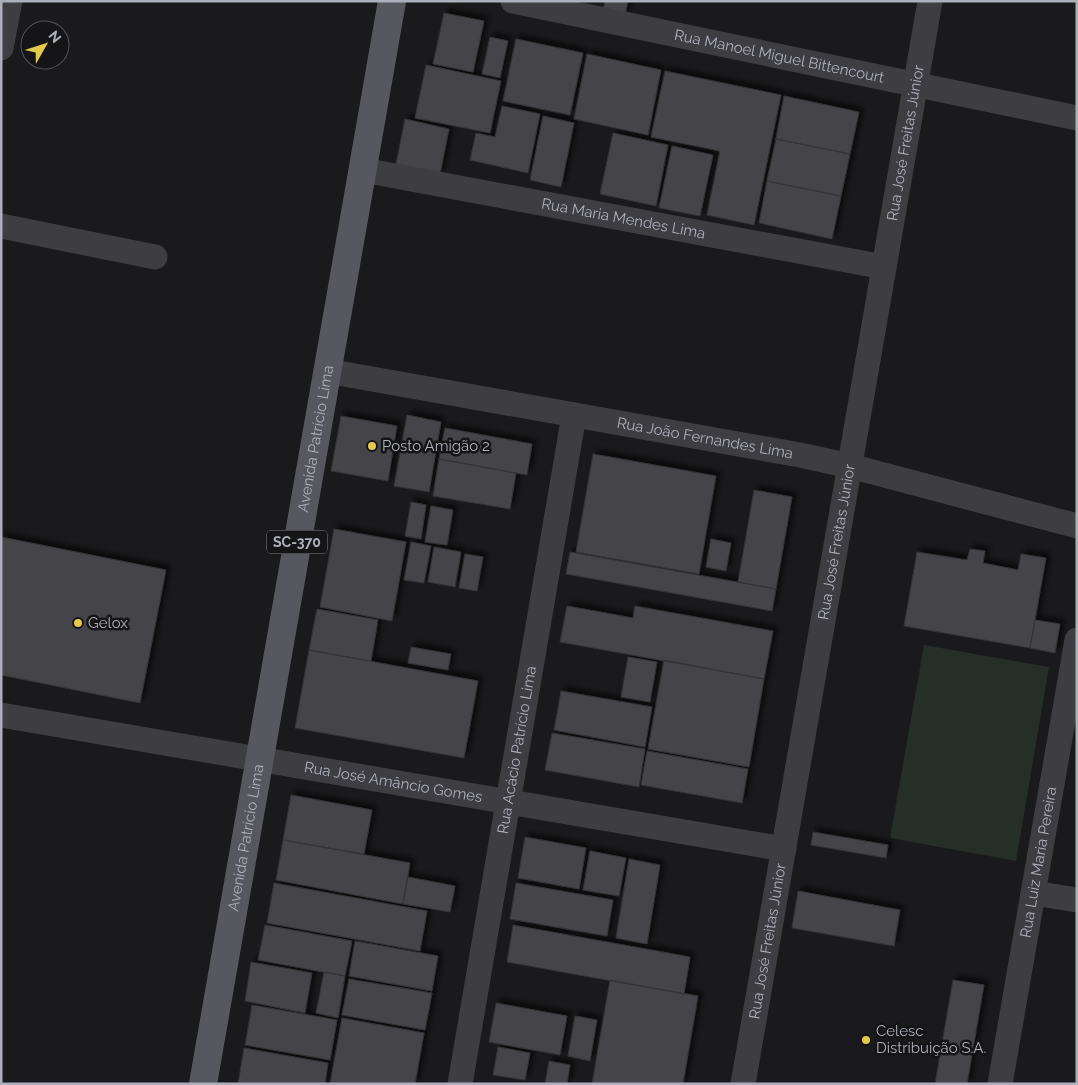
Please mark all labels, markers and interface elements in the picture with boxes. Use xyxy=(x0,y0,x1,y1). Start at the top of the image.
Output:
north arrow xyxy=(20,20,70,70)
street label: Rua Manoel Miguel Bittencourt xyxy=(673,26,886,87)
text: N xyxy=(46,28,65,46)
street label: Rua José Freitas Júnior xyxy=(883,63,928,222)
street label: Rua Maria Mendes Lima xyxy=(540,194,707,243)
street label: Avenida Patrício Lima xyxy=(294,364,337,514)
street label: Rua João Fernandes Lima xyxy=(616,414,795,463)
place label: Posto Amigão 2 xyxy=(382,437,490,455)
marker: Posto Amigão 2 xyxy=(366,440,378,452)
street label: Rua José Freitas Júnior xyxy=(814,462,859,621)
road number: SC-370 xyxy=(267,530,327,554)
place label: Gelox xyxy=(88,614,128,632)
marker: Gelox xyxy=(72,617,84,629)
street label: Rua Acácio Patrício Lima xyxy=(494,664,540,835)
street label: Rua José Amâncio Gomes xyxy=(303,758,484,806)
street label: Avenida Patrício Lima xyxy=(224,763,268,913)
street label: Rua Luiz Maria Pereira xyxy=(1016,785,1060,939)
street label: Rua José Freitas Júnior xyxy=(745,861,790,1020)
place label: Celesc Distribuição S.A. xyxy=(876,1022,986,1057)
marker: Celesc Distribuição S.A. xyxy=(860,1034,872,1046)

